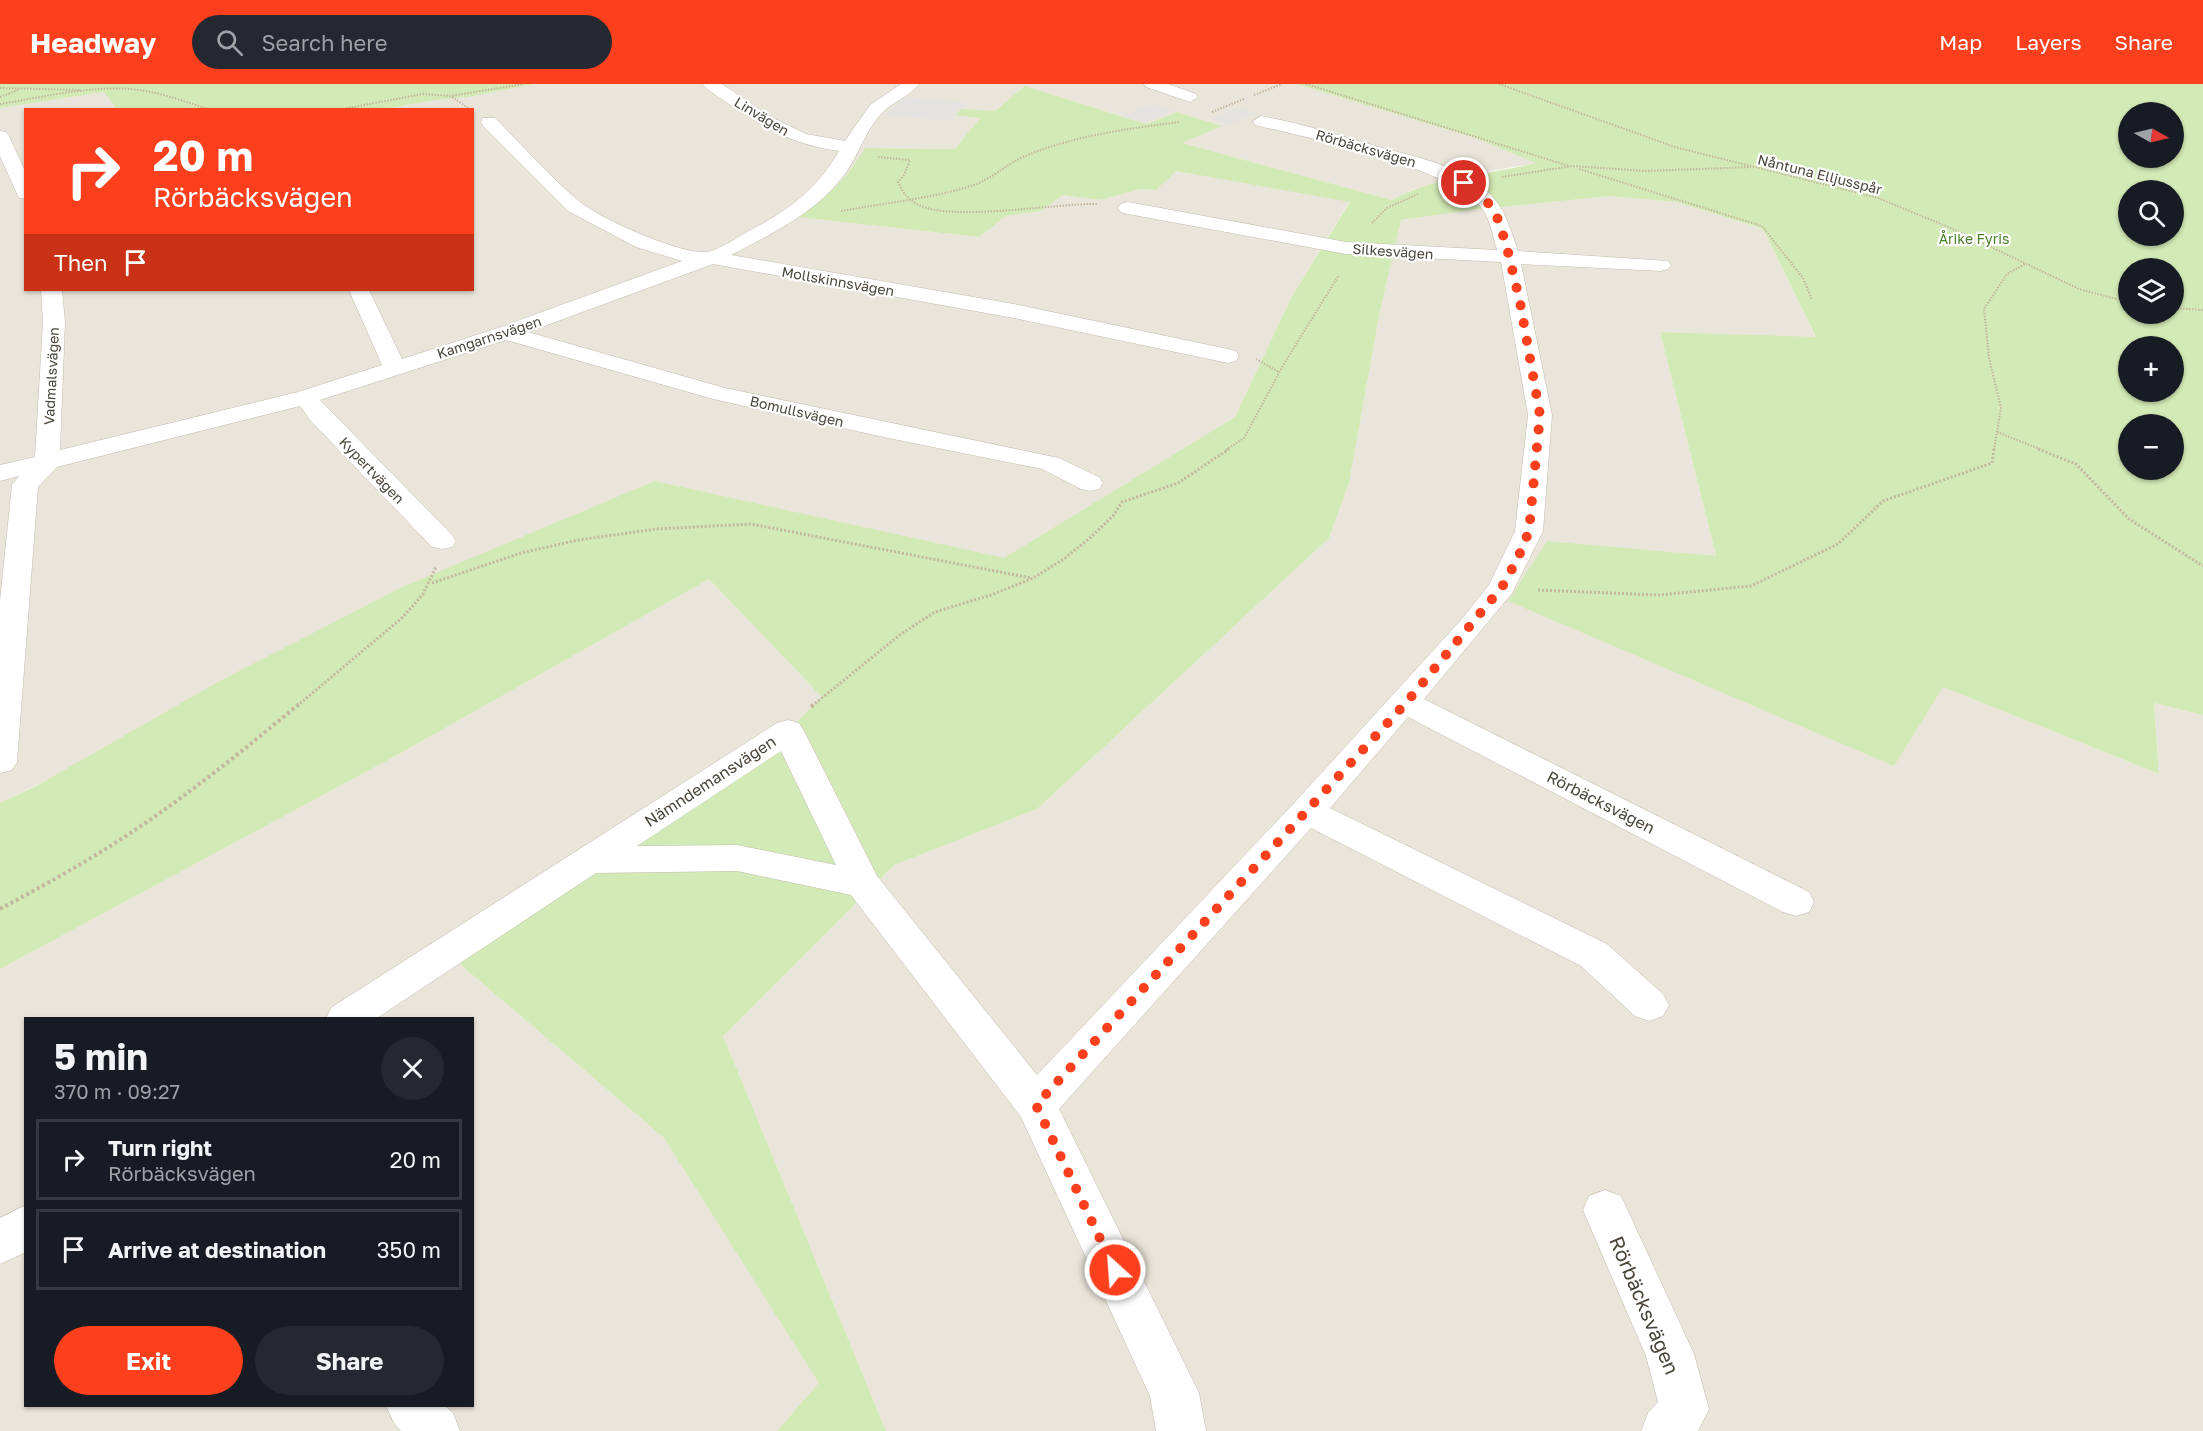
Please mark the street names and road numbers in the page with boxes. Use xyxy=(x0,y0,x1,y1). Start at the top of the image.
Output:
street label: Linvägen xyxy=(732,93,792,139)
street label: Rörbäcksvägen xyxy=(1314,126,1418,170)
street label: Nåntuna Elljusspår xyxy=(1756,150,1885,198)
street label: Silkesvägen xyxy=(1352,240,1434,262)
street label: Mollskinnsvägen xyxy=(780,263,896,299)
street label: Kamgarnsvägen xyxy=(435,312,543,362)
street label: Vadmalsvägen xyxy=(40,327,62,425)
street label: Bomullsvägen xyxy=(748,392,846,430)
street label: Kypertvägen xyxy=(336,433,408,507)
street label: Nämndemansvägen xyxy=(641,731,779,831)
street label: Rörbäcksvägen xyxy=(1544,766,1658,838)
street label: Rörbäcksvägen xyxy=(1605,1232,1685,1378)

